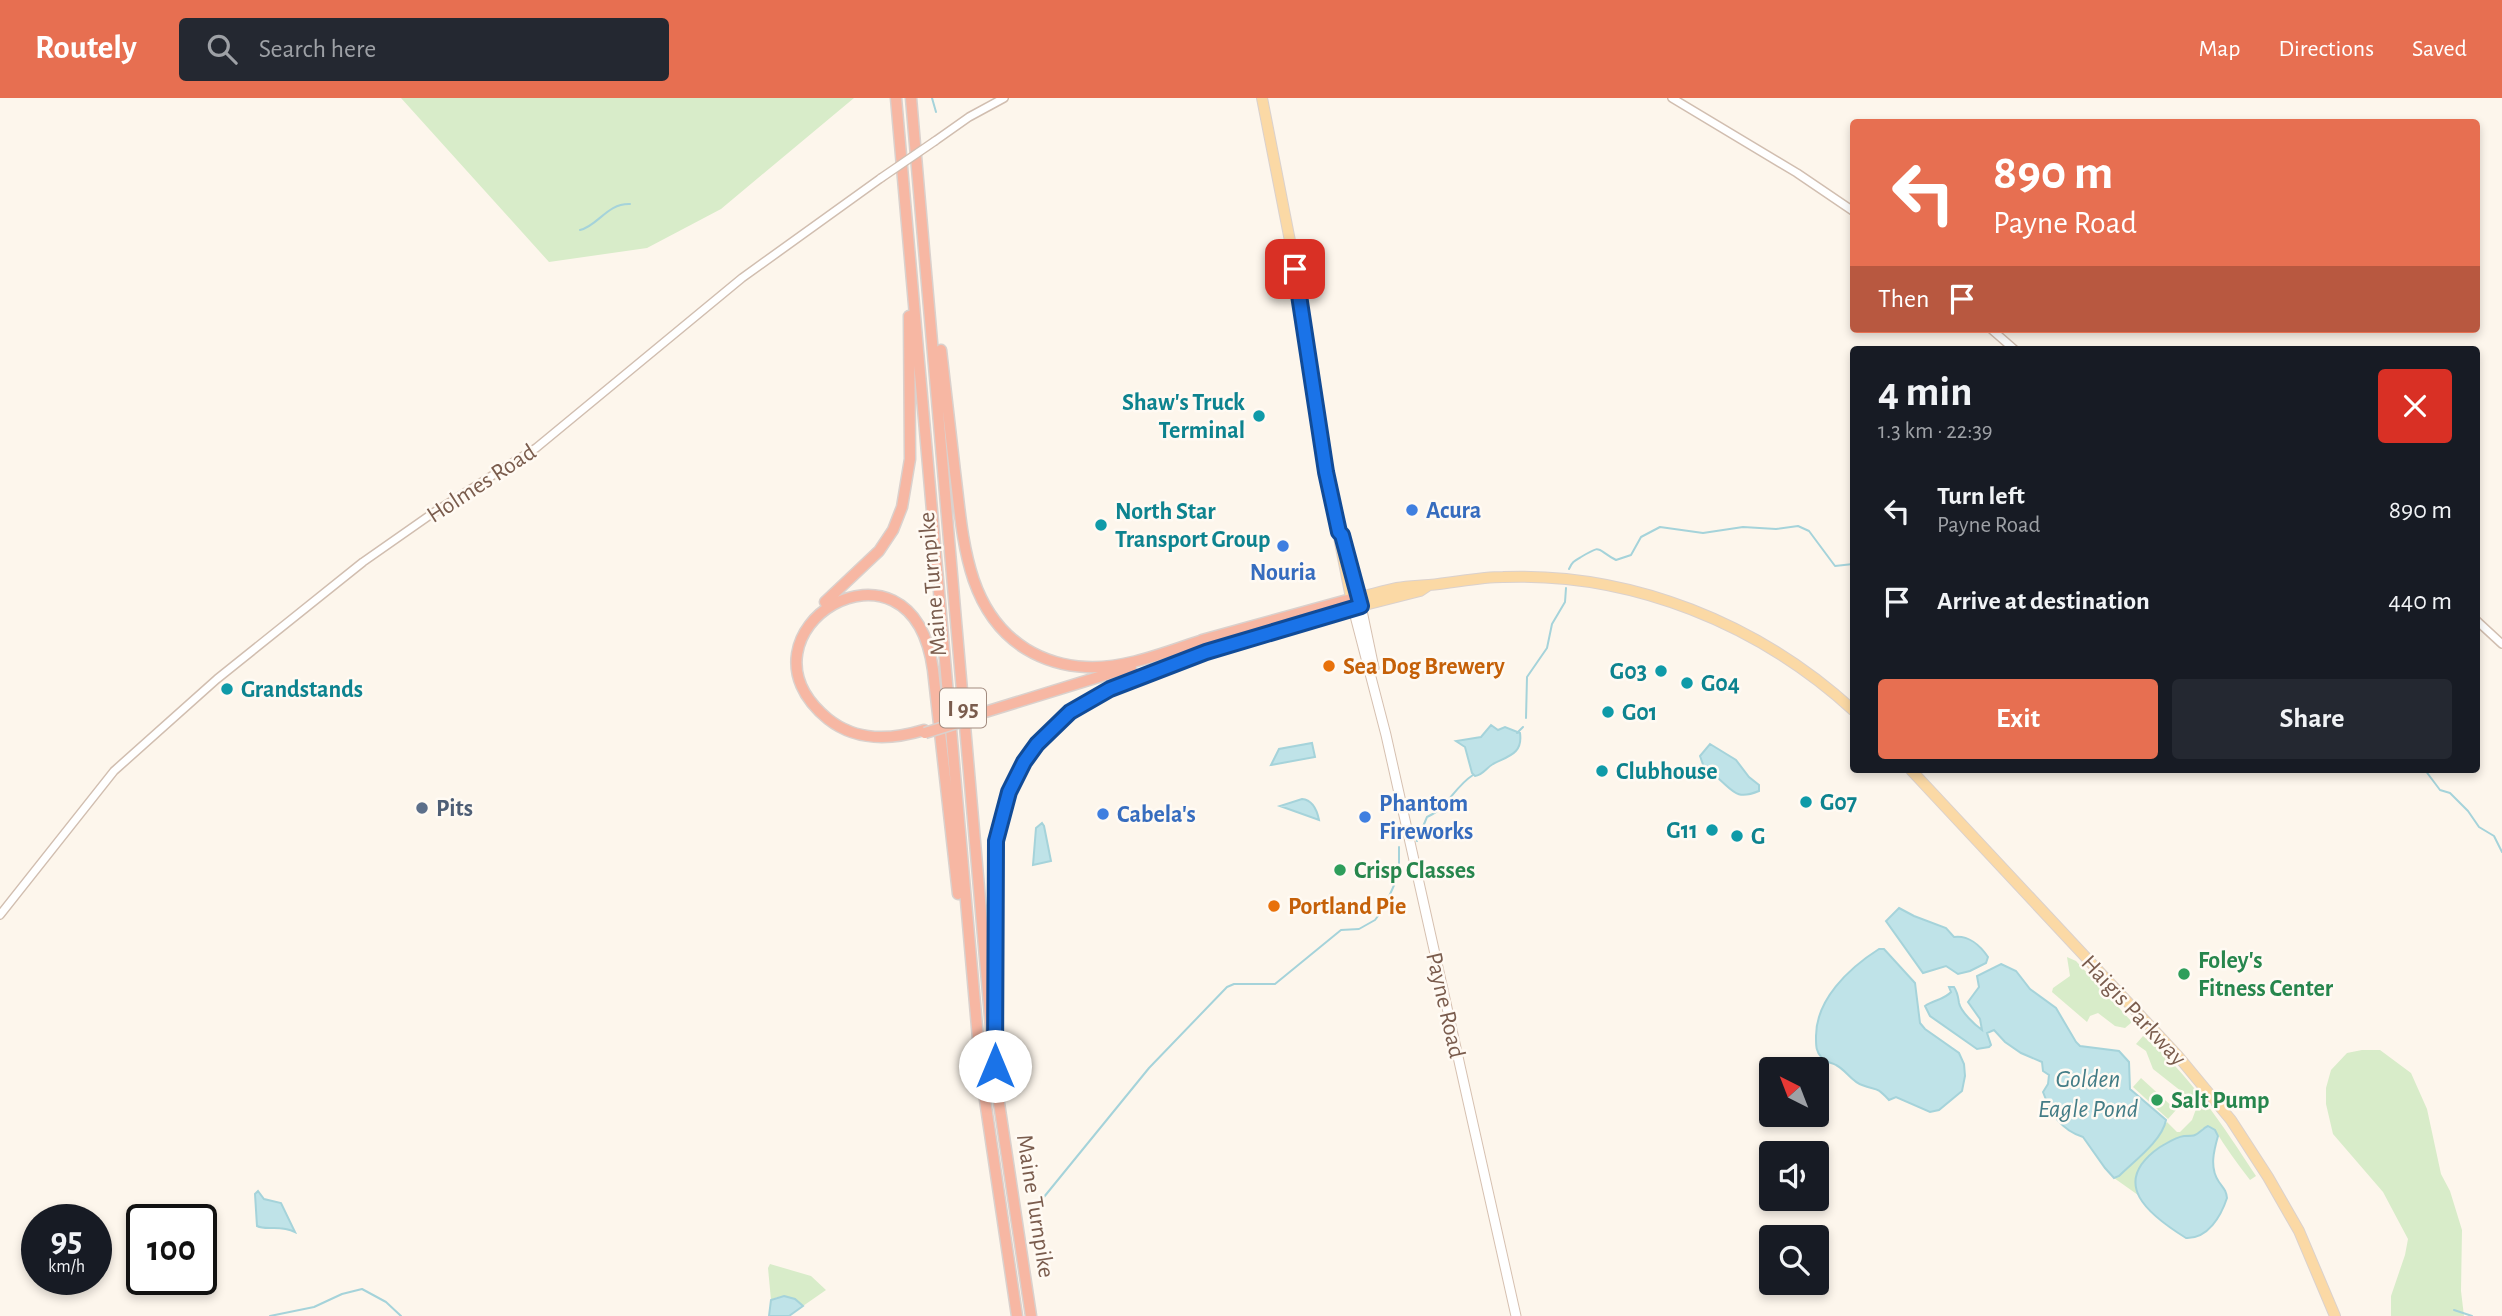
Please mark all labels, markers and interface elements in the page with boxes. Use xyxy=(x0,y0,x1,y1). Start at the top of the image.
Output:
search box xyxy=(179,18,669,81)
icon: search xyxy=(203,30,241,68)
text: Routely xyxy=(35,32,137,65)
text: Search here xyxy=(259,36,376,62)
text: Map xyxy=(2198,37,2240,61)
text: Directions xyxy=(2278,37,2374,61)
text: Saved xyxy=(2412,37,2467,61)
icon: left xyxy=(1878,147,1969,238)
text: 890 m xyxy=(1993,149,2113,198)
text: Payne Road xyxy=(1993,207,2137,239)
pin xyxy=(1265,239,1325,299)
icon: arrive xyxy=(1276,250,1314,288)
icon: arrive xyxy=(1943,280,1981,318)
text: Then xyxy=(1878,286,1929,312)
button: close xyxy=(2378,369,2452,443)
text: 4 min xyxy=(1878,371,1973,413)
place label: Shaw's Truck Terminal xyxy=(1122,391,1245,443)
marker: Shaw's Truck Terminal xyxy=(1251,408,1267,424)
text: 1.3 km · 22:39 xyxy=(1878,420,1993,443)
street label: Holmes Road xyxy=(423,440,540,528)
text: Turn left xyxy=(1937,483,2025,509)
icon: left xyxy=(1878,492,1916,530)
text: 890 m xyxy=(2389,497,2452,523)
place label: Acura xyxy=(1426,499,1481,523)
place label: North Star Transport Group xyxy=(1115,500,1271,552)
marker: Acura xyxy=(1404,502,1420,518)
street label: Maine Turnpike xyxy=(915,511,951,657)
text: Payne Road xyxy=(1937,514,2041,537)
marker: North Star Transport Group xyxy=(1093,517,1109,533)
marker: Nouria xyxy=(1275,538,1291,554)
place label: Nouria xyxy=(1250,561,1316,585)
icon: arrive xyxy=(1878,583,1916,621)
text: Arrive at destination xyxy=(1937,588,2150,614)
text: 440 m xyxy=(2388,588,2452,614)
place label: Sea Dog Brewery xyxy=(1343,655,1505,679)
marker: Sea Dog Brewery xyxy=(1321,658,1337,674)
place label: G03 xyxy=(1610,660,1647,684)
marker: G03 xyxy=(1653,663,1669,679)
place label: G04 xyxy=(1701,672,1740,696)
marker: G04 xyxy=(1679,675,1695,691)
place label: Grandstands xyxy=(241,678,363,702)
button: Exit xyxy=(1878,679,2158,759)
button: Share xyxy=(2172,679,2452,759)
marker: Grandstands xyxy=(219,681,235,697)
road number: I 95 xyxy=(940,688,986,728)
place label: G01 xyxy=(1622,701,1658,725)
marker: G01 xyxy=(1600,704,1616,720)
place label: Clubhouse xyxy=(1616,760,1718,784)
marker: Clubhouse xyxy=(1594,763,1610,779)
place label: G07 xyxy=(1820,791,1857,815)
place label: Phantom Fireworks xyxy=(1379,792,1473,844)
marker: G07 xyxy=(1798,794,1814,810)
place label: Pits xyxy=(436,797,473,821)
marker: Pits xyxy=(414,800,430,816)
place label: Cabela's xyxy=(1117,803,1196,827)
marker: Cabela's xyxy=(1095,806,1111,822)
marker: Phantom Fireworks xyxy=(1357,809,1373,825)
place label: G11 xyxy=(1666,819,1698,843)
marker: G11 xyxy=(1704,822,1720,838)
place label: G xyxy=(1751,825,1765,849)
marker: G xyxy=(1729,828,1745,844)
place label: Crisp Classes xyxy=(1354,859,1475,883)
marker: Crisp Classes xyxy=(1332,862,1348,878)
place label: Portland Pie xyxy=(1288,895,1406,919)
marker: Portland Pie xyxy=(1266,898,1282,914)
place label: Foley's Fitness Center xyxy=(2198,949,2334,1001)
street label: Payne Road xyxy=(1421,950,1469,1061)
street label: Haigis Parkway xyxy=(2076,951,2190,1071)
marker: Foley's Fitness Center xyxy=(2176,966,2192,982)
position arrow xyxy=(958,1029,1032,1103)
north arrow xyxy=(1759,1057,1829,1127)
map controls xyxy=(1759,1057,1829,1295)
water label: Golden Eagle Pond xyxy=(2038,1066,2139,1122)
place label: Salt Pump xyxy=(2171,1089,2269,1113)
marker: Salt Pump xyxy=(2149,1092,2165,1108)
street label: Maine Turnpike xyxy=(1012,1133,1058,1280)
button: sound xyxy=(1759,1141,1829,1211)
speed limit sign: 100 xyxy=(126,1204,217,1295)
text: 95 xyxy=(50,1223,83,1258)
button: search xyxy=(1759,1225,1829,1295)
text: km/h xyxy=(48,1258,85,1276)

